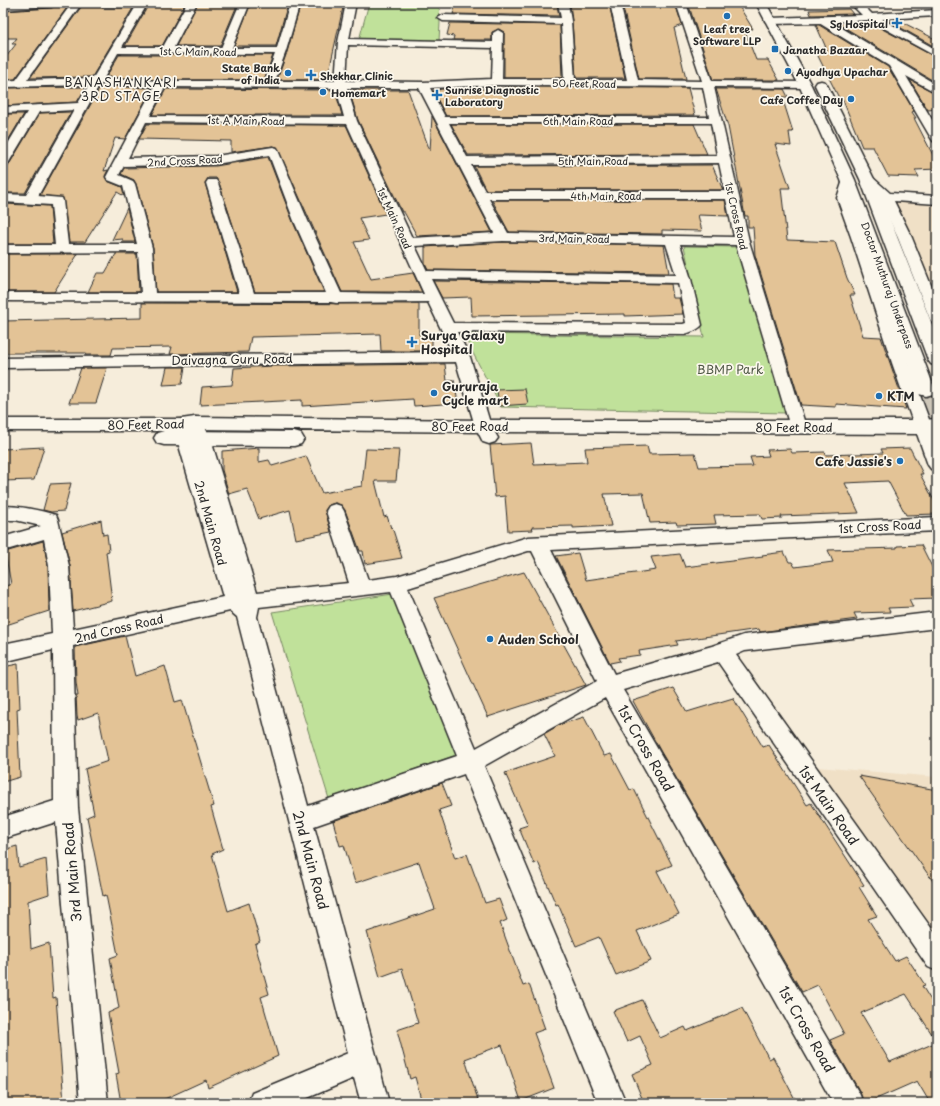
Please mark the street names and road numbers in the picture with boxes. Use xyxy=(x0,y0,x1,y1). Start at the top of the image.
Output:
street label: 1st C Main Road xyxy=(159,43,237,59)
street label: 50 Feet Road xyxy=(552,75,616,91)
street label: 1st A Main Road xyxy=(207,112,285,128)
street label: 6th Main Road xyxy=(543,113,613,128)
street label: 2nd Cross Road xyxy=(147,151,223,169)
street label: 5th Main Road xyxy=(558,153,629,168)
street label: 1st Cross Road xyxy=(722,181,752,252)
street label: 1st Main Road xyxy=(374,185,416,251)
street label: 4th Main Road xyxy=(571,188,642,203)
street label: Doctor Muthuraj Underpass xyxy=(858,219,918,351)
street label: 3rd Main Road xyxy=(538,230,610,246)
street label: Daivagna Guru Road xyxy=(171,349,293,369)
street label: 80 Feet Road xyxy=(107,414,185,434)
street label: 80 Feet Road xyxy=(431,417,509,435)
street label: 80 Feet Road xyxy=(755,418,833,436)
street label: 2nd Main Road xyxy=(190,478,232,568)
street label: 1st Cross Road xyxy=(838,515,922,537)
street label: 2nd Cross Road xyxy=(73,609,165,647)
street label: 1st Cross Road xyxy=(613,701,679,795)
street label: 1st Main Road xyxy=(794,761,864,849)
street label: 2nd Main Road xyxy=(288,808,334,912)
street label: 3rd Main Road xyxy=(57,821,87,923)
street label: 1st Cross Road xyxy=(774,982,840,1076)

